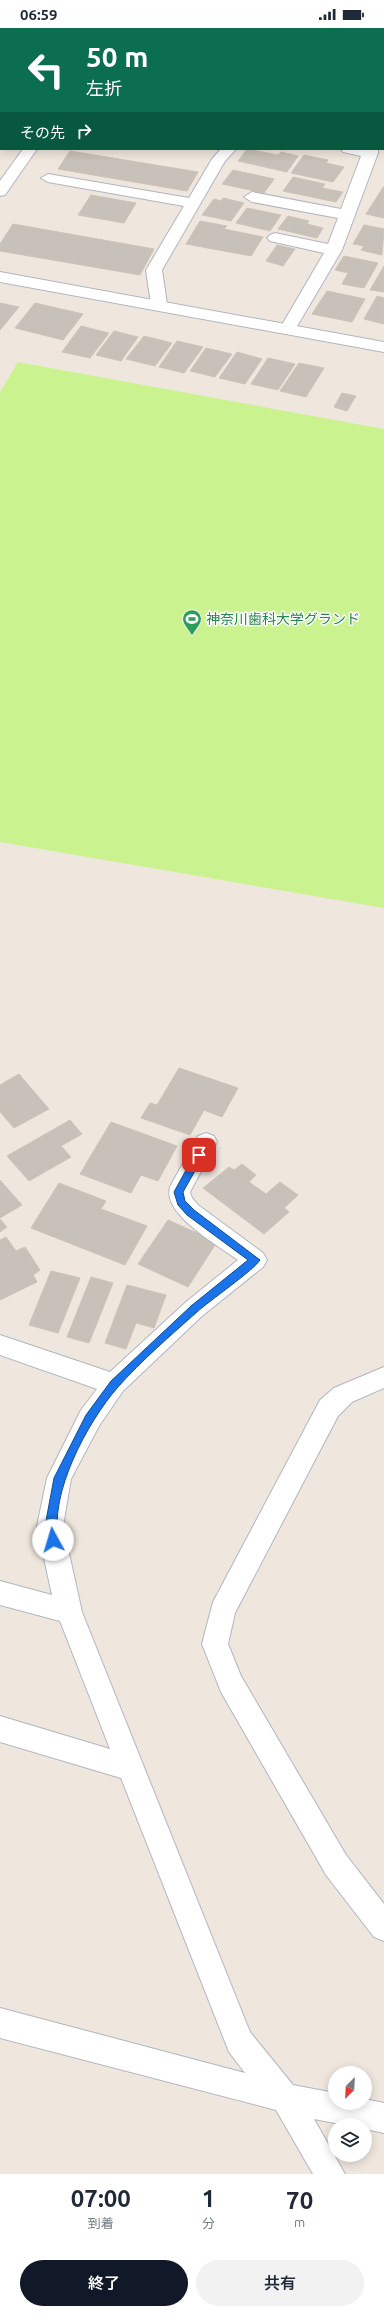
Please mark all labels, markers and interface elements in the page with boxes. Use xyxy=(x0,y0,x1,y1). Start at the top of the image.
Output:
text: 06:59 xyxy=(20,6,58,23)
text: 50 m xyxy=(86,41,148,72)
icon: left xyxy=(20,44,72,96)
text: 左折 xyxy=(86,78,122,98)
icon: right xyxy=(73,120,95,142)
text: その先 xyxy=(20,124,65,141)
sports icon: 神奈川歯科大学グランド xyxy=(181,608,203,636)
place label: 神奈川歯科大学グランド xyxy=(206,611,360,627)
pin xyxy=(182,1138,216,1172)
icon: arrive xyxy=(188,1144,210,1166)
position arrow xyxy=(32,1519,74,1561)
north arrow xyxy=(328,2066,372,2110)
map controls xyxy=(328,2066,372,2162)
button: layers xyxy=(328,2118,372,2162)
text: 07:00 xyxy=(71,2185,131,2212)
text: 1 xyxy=(202,2185,215,2212)
text: 70 xyxy=(286,2187,313,2214)
text: m xyxy=(294,2215,305,2229)
text: 到着 xyxy=(88,2216,114,2230)
text: 分 xyxy=(202,2216,215,2230)
button: 終了 xyxy=(20,2260,188,2306)
button: 共有 xyxy=(196,2260,364,2306)

